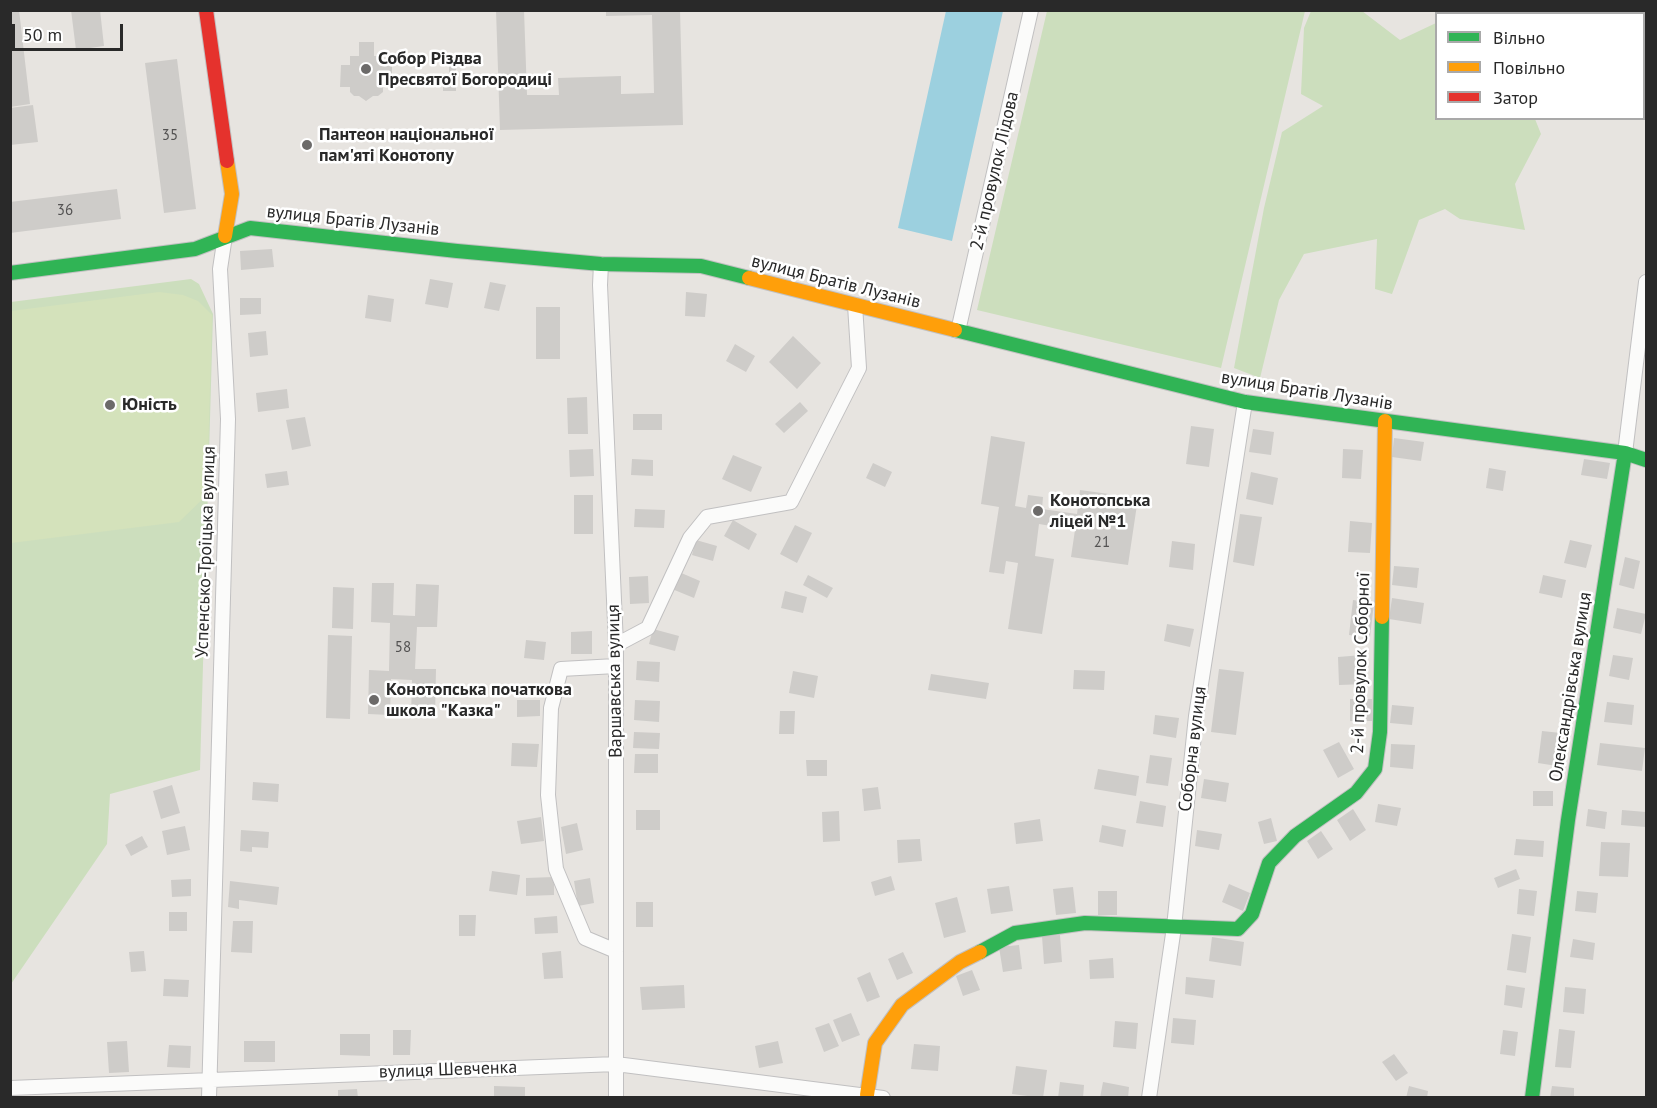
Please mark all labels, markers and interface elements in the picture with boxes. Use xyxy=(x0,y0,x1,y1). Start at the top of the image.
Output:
scale bar xyxy=(15,12,126,50)
legend xyxy=(1435,12,1645,120)
text: 50 m xyxy=(23,23,62,46)
text: Вільно xyxy=(1493,26,1545,49)
place label: Собор Різдва Пресвятої Богородиці xyxy=(378,48,552,90)
text: Повільно xyxy=(1493,56,1565,79)
marker: Собор Різдва Пресвятої Богородиці xyxy=(359,62,373,76)
text: Затор xyxy=(1493,86,1538,109)
street label: 2-й провулок Лідова xyxy=(966,89,1024,253)
place label: Пантеон національної пам'яті Конотопу xyxy=(319,124,494,166)
house number: 35 xyxy=(162,127,178,145)
marker: Пантеон національної пам'яті Конотопу xyxy=(300,138,314,152)
street label: вулиця Братів Лузанів xyxy=(266,201,440,241)
house number: 36 xyxy=(57,202,73,220)
street label: вулиця Братів Лузанів xyxy=(749,251,923,313)
street label: вулиця Братів Лузанів xyxy=(1220,367,1394,415)
place label: Юність xyxy=(122,394,177,416)
marker: Юність xyxy=(103,398,117,412)
street label: Успенсько-Троїцька вулиця xyxy=(192,446,220,658)
place label: Конотопська ліцей №1 xyxy=(1050,490,1150,532)
marker: Конотопська ліцей №1 xyxy=(1031,504,1045,518)
house number: 21 xyxy=(1094,534,1110,552)
street label: 2-й провулок Соборної xyxy=(1347,572,1375,754)
street label: Олександрівська вулиця xyxy=(1545,591,1597,783)
street label: Варшавська вулиця xyxy=(603,604,627,758)
house number: 58 xyxy=(395,639,411,657)
place label: Конотопська початкова школа "Казка" xyxy=(386,679,572,722)
street label: Соборна вулиця xyxy=(1175,685,1211,813)
marker: Конотопська початкова школа "Казка" xyxy=(367,693,381,707)
street label: вулиця Шевченка xyxy=(378,1057,518,1083)

